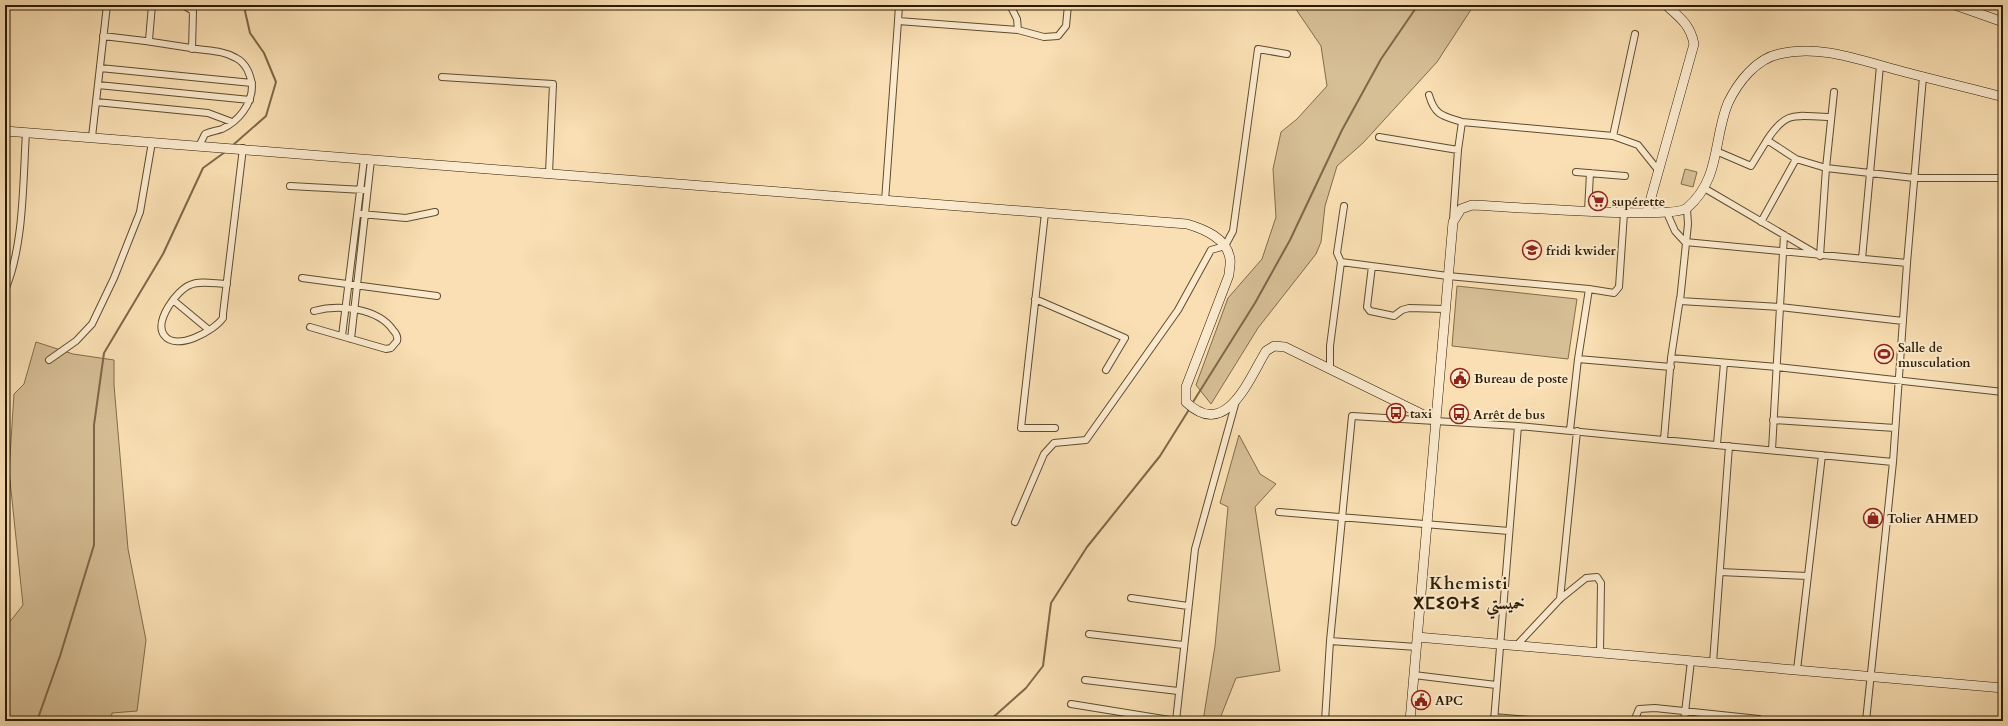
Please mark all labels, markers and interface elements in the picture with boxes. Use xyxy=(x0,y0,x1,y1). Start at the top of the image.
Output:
supermarket icon: supérette xyxy=(1587,190,1609,212)
place label: supérette xyxy=(1612,193,1665,211)
school or university icon: fridi kwider xyxy=(1521,239,1543,261)
place label: fridi kwider xyxy=(1546,242,1616,260)
place label: Salle de musculation xyxy=(1898,339,1971,372)
sports icon: Salle de musculation xyxy=(1873,343,1895,365)
public building icon: Bureau de poste xyxy=(1449,367,1471,389)
place label: Bureau de poste xyxy=(1474,370,1568,388)
bus stop icon: taxi xyxy=(1385,402,1407,424)
bus stop icon: Arrêt de bus xyxy=(1448,403,1470,425)
place label: taxi xyxy=(1410,405,1432,423)
place label: Arrêt de bus xyxy=(1473,406,1545,424)
shop icon: Tolier AHMED xyxy=(1862,507,1884,529)
place label: Tolier AHMED xyxy=(1887,510,1978,528)
district label: Khemisti ⵅⵎⵉⵙⵜⵉ خميستي xyxy=(1413,572,1525,620)
public building icon: APC xyxy=(1410,689,1432,711)
place label: APC xyxy=(1435,692,1463,710)

